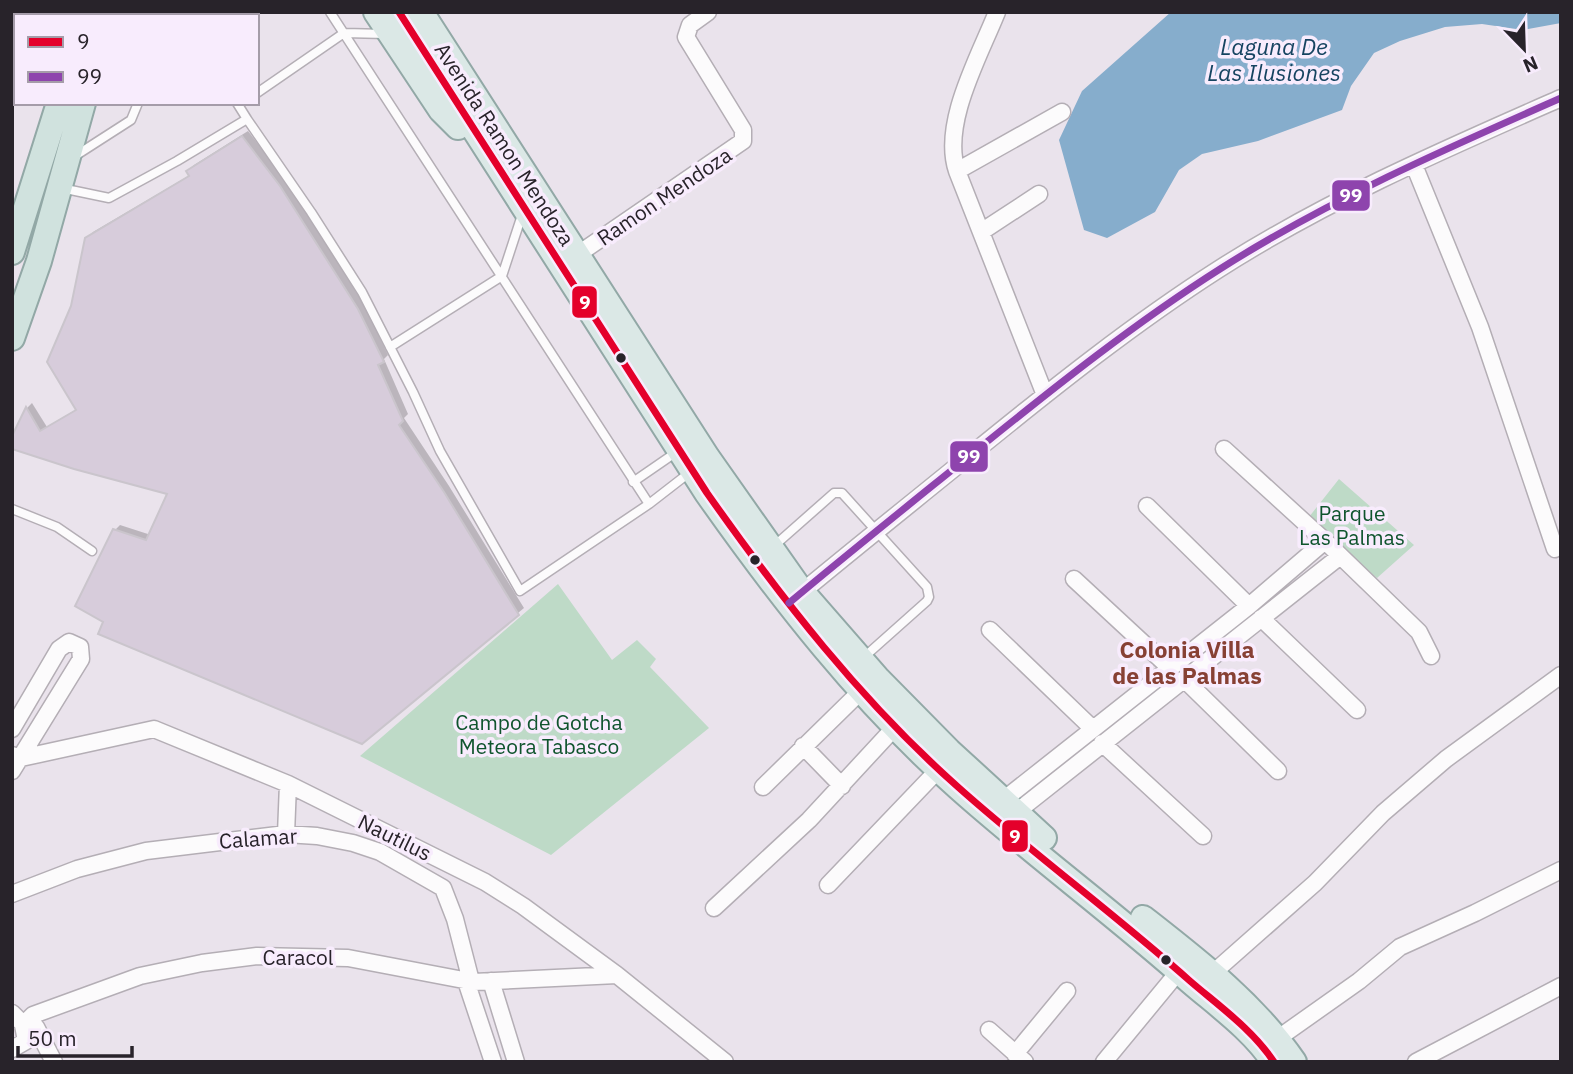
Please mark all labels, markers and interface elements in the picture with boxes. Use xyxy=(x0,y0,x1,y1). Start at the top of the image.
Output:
legend xyxy=(14,14,259,105)
north arrow xyxy=(1489,14,1559,84)
text: 9 xyxy=(77,27,90,55)
water label: Laguna De Las Ilusiones xyxy=(1207,31,1341,87)
street label: Avenida Ramon Mendoza xyxy=(429,37,581,251)
text: N xyxy=(1520,51,1542,78)
text: 99 xyxy=(77,62,102,90)
street label: Ramon Mendoza xyxy=(591,141,737,251)
line badge: 99 xyxy=(1331,179,1371,212)
text: 99 xyxy=(1340,183,1362,207)
line badge: 9 xyxy=(571,285,598,319)
text: 9 xyxy=(579,290,591,314)
unlabelled marker xyxy=(614,351,628,365)
line badge: 99 xyxy=(949,440,989,473)
text: 99 xyxy=(958,444,980,468)
park label: Parque Las Palmas xyxy=(1299,499,1405,551)
unlabelled marker xyxy=(748,553,762,567)
district label: Colonia Villa de las Palmas xyxy=(1112,634,1262,690)
park label: Campo de Gotcha Meteora Tabasco xyxy=(455,708,623,760)
street label: Nautilus xyxy=(354,807,436,867)
line badge: 9 xyxy=(1001,819,1029,853)
street label: Calamar xyxy=(218,821,298,855)
text: 9 xyxy=(1009,824,1021,848)
street label: Caracol xyxy=(262,943,334,971)
unlabelled marker xyxy=(1159,953,1173,967)
scale bar xyxy=(18,1014,131,1058)
text: 50 m xyxy=(28,1024,77,1052)

